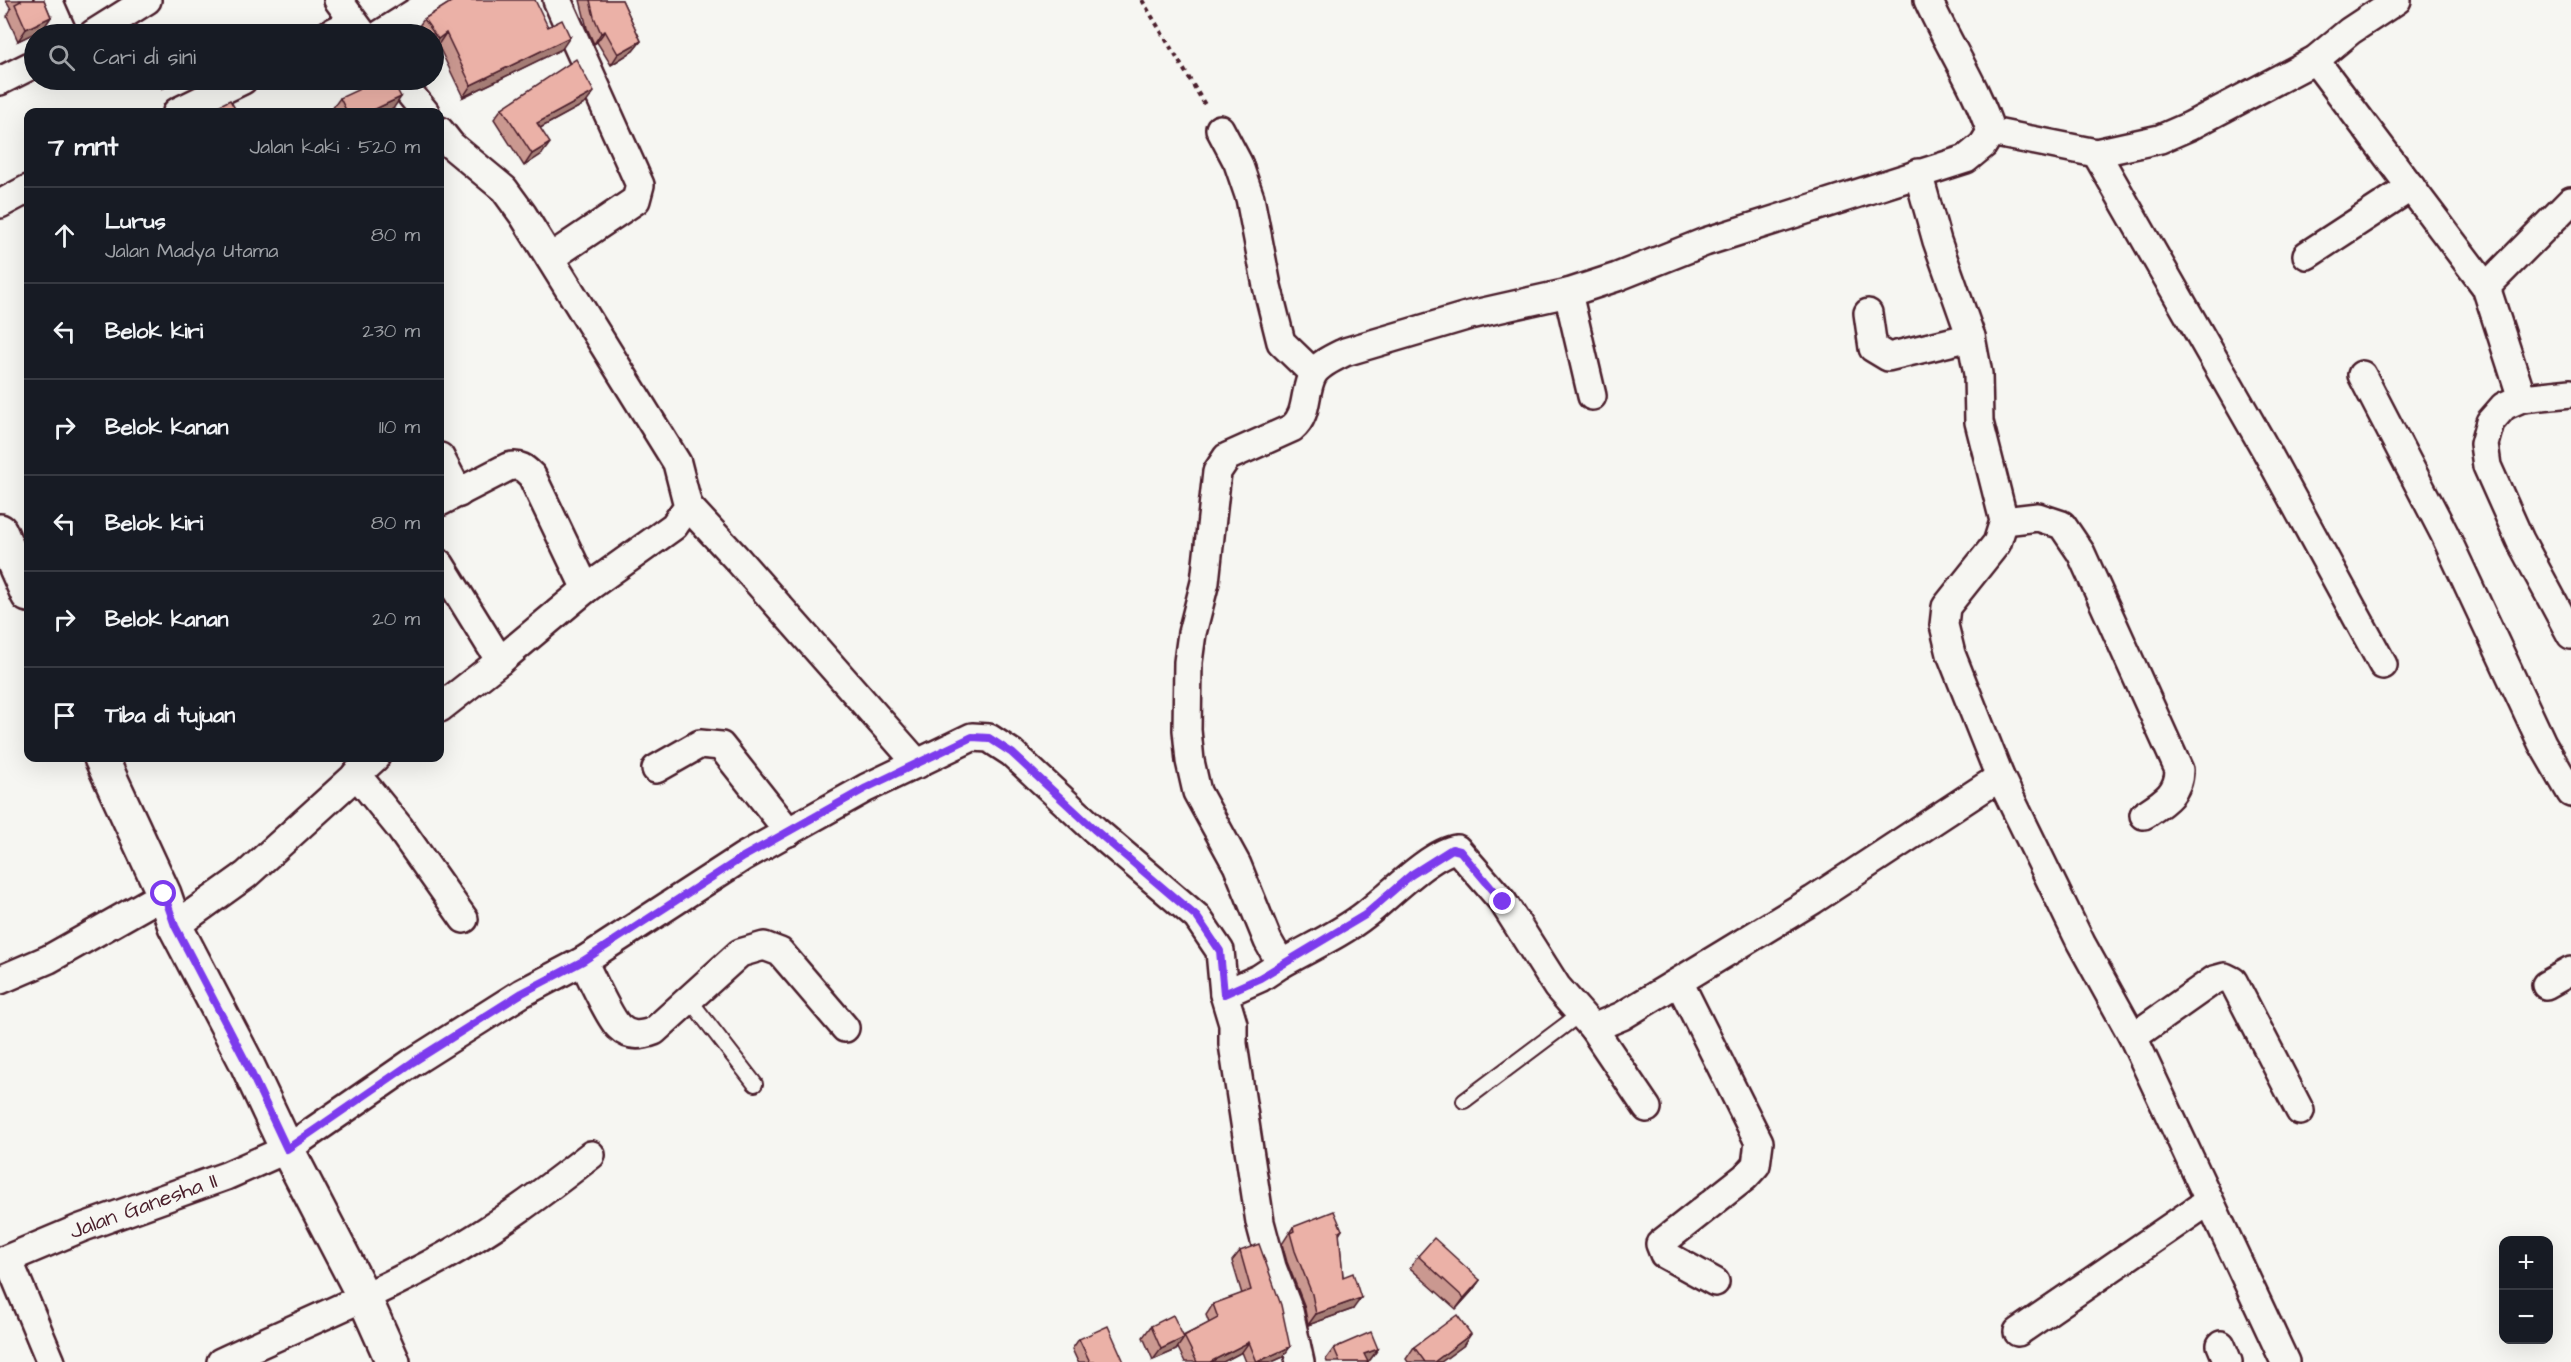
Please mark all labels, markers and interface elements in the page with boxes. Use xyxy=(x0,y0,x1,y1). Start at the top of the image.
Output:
search box xyxy=(24,24,444,90)
icon: search xyxy=(45,41,78,74)
text: Cari di sini xyxy=(93,42,196,73)
text: 7 mnt xyxy=(48,129,118,165)
text: Jalan kaki · 520 m xyxy=(250,133,420,161)
text: Lurus xyxy=(105,206,166,237)
icon: ahead xyxy=(48,219,81,252)
text: 80 m xyxy=(371,221,420,249)
text: Jalan Madya Utama xyxy=(105,237,278,265)
icon: left xyxy=(48,315,81,348)
text: Belok kiri xyxy=(105,316,203,347)
text: 230 m xyxy=(362,317,420,345)
icon: right xyxy=(48,411,81,444)
text: Belok kanan xyxy=(105,412,229,443)
text: 110 m xyxy=(379,413,420,441)
icon: left xyxy=(48,507,81,540)
text: Belok kiri xyxy=(105,508,203,539)
text: 80 m xyxy=(371,509,420,537)
icon: right xyxy=(48,603,81,636)
text: Belok kanan xyxy=(105,604,229,635)
text: 20 m xyxy=(372,605,420,633)
icon: arrive xyxy=(48,699,81,732)
text: Tiba di tujuan xyxy=(105,700,235,731)
route start xyxy=(150,880,176,906)
route end xyxy=(1489,888,1515,914)
street label: Jalan Ganesha II xyxy=(64,1165,222,1247)
map controls xyxy=(2499,1236,2553,1344)
button: + xyxy=(2499,1236,2553,1290)
button: − xyxy=(2499,1290,2553,1344)

